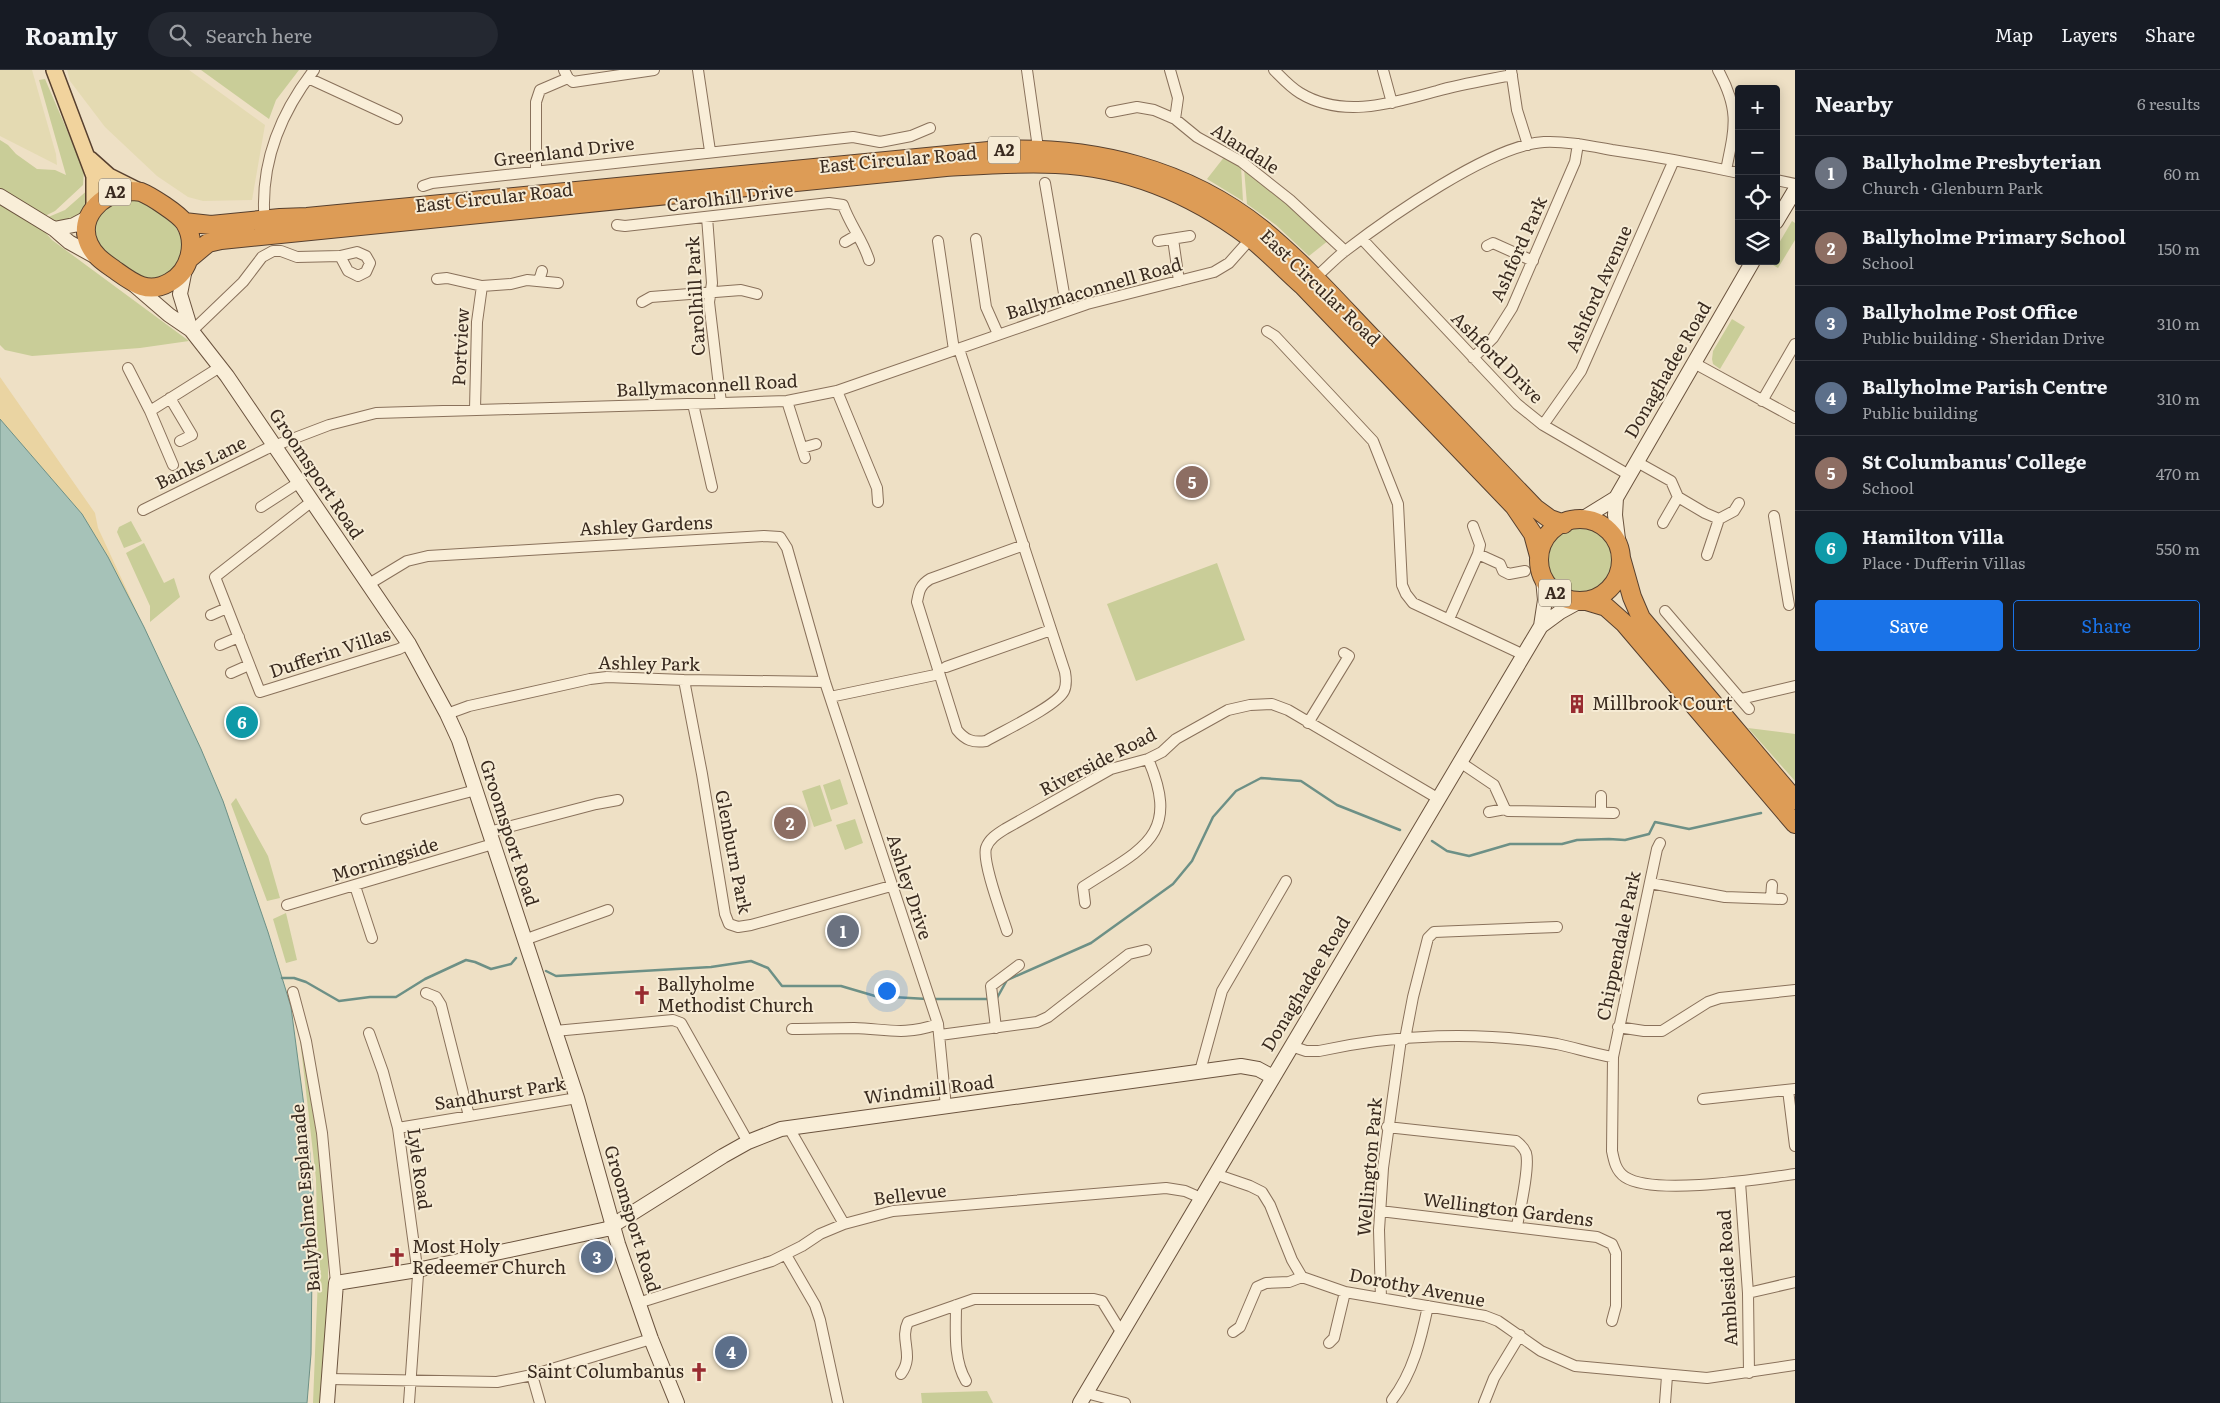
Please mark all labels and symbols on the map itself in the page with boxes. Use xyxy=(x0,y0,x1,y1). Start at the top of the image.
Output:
street label: Alandale xyxy=(1206,116,1285,180)
street label: Greenland Drive xyxy=(492,128,636,173)
road number: A2 xyxy=(988,136,1020,164)
street label: East Circular Road xyxy=(818,138,978,179)
street label: East Circular Road xyxy=(414,175,574,218)
street label: Carolhill Drive xyxy=(665,175,795,218)
road number: A2 xyxy=(99,178,131,206)
street label: Ashford Park xyxy=(1482,190,1553,305)
street label: Ashford Avenue xyxy=(1558,221,1638,356)
street label: East Circular Road xyxy=(1255,222,1387,352)
street label: Carolhill Park xyxy=(678,235,711,357)
street label: Ballymaconnell Road xyxy=(1003,250,1185,326)
street label: Donaghadee Road xyxy=(1617,296,1717,443)
street label: Ashford Drive xyxy=(1446,305,1550,409)
street label: Portview xyxy=(444,307,475,387)
street label: Ballymaconnell Road xyxy=(615,366,798,403)
street label: Groomsport Road xyxy=(263,402,371,544)
street label: Banks Lane xyxy=(150,428,250,495)
pin: 5 xyxy=(1176,463,1208,501)
street label: Ashley Gardens xyxy=(579,508,713,541)
road number: A2 xyxy=(1539,579,1571,606)
street label: Dufferin Villas xyxy=(266,619,394,684)
street label: Ashley Park xyxy=(598,648,701,677)
place label: Millbrook Court xyxy=(1592,689,1733,716)
building icon: Millbrook Court xyxy=(1566,693,1588,715)
pin: 6 xyxy=(226,703,258,741)
street label: Riverside Road xyxy=(1034,720,1160,802)
street label: Groomsport Road xyxy=(474,756,547,909)
street label: Glenburn Park xyxy=(709,787,760,917)
pin: 2 xyxy=(774,804,806,842)
street label: Morningside xyxy=(328,830,441,888)
street label: Ashley Drive xyxy=(881,830,940,943)
street label: Chippendale Park xyxy=(1588,867,1647,1023)
street label: Donaghadee Road xyxy=(1254,910,1356,1056)
pin: 1 xyxy=(827,912,859,950)
place label: Ballyholme Methodist Church xyxy=(657,970,814,1018)
your location xyxy=(874,978,900,1004)
church icon: Ballyholme Methodist Church xyxy=(631,984,653,1006)
street label: Windmill Road xyxy=(862,1067,995,1110)
street label: Sandhurst Park xyxy=(432,1069,568,1116)
street label: Wellington Park xyxy=(1349,1095,1388,1238)
street label: Ballyholme Esplanade xyxy=(283,1103,326,1293)
street label: Lyle Road xyxy=(401,1126,440,1212)
street label: Groomsport Road xyxy=(598,1142,669,1296)
street label: Bellevue xyxy=(872,1176,948,1211)
street label: Wellington Gardens xyxy=(1421,1185,1595,1232)
street label: Ambleside Road xyxy=(1709,1209,1744,1347)
place label: Most Holy Redeemer Church xyxy=(412,1232,566,1280)
pin: 3 xyxy=(581,1238,613,1276)
church icon: Most Holy Redeemer Church xyxy=(386,1246,408,1268)
street label: Dorothy Avenue xyxy=(1347,1260,1488,1313)
pin: 4 xyxy=(715,1333,747,1371)
place label: Saint Columbanus xyxy=(527,1357,684,1384)
church icon: Saint Columbanus xyxy=(688,1361,710,1383)

